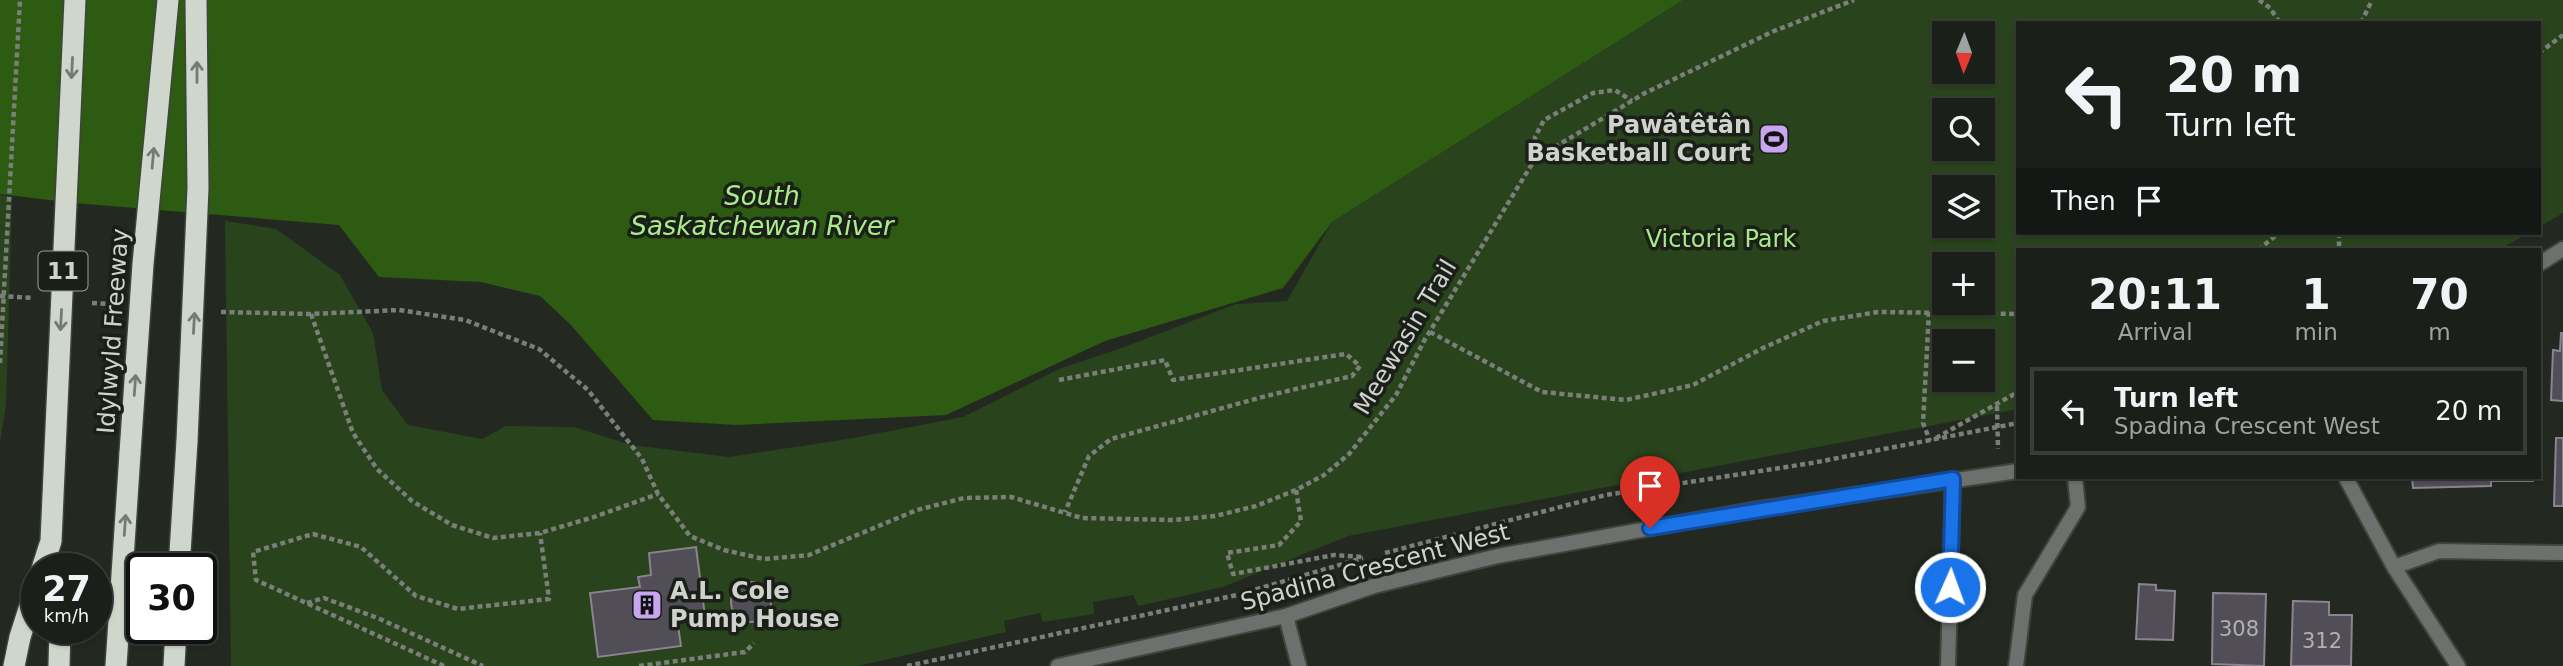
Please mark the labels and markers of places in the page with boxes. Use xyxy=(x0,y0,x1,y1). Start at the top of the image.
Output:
place label: Pawâtêtân Basketball Court xyxy=(1526,111,1751,167)
sports icon: Pawâtêtân Basketball Court xyxy=(1757,122,1791,156)
pin xyxy=(1620,456,1680,528)
place label: A.L. Cole Pump House xyxy=(670,577,839,633)
building icon: A.L. Cole Pump House xyxy=(630,588,664,622)

